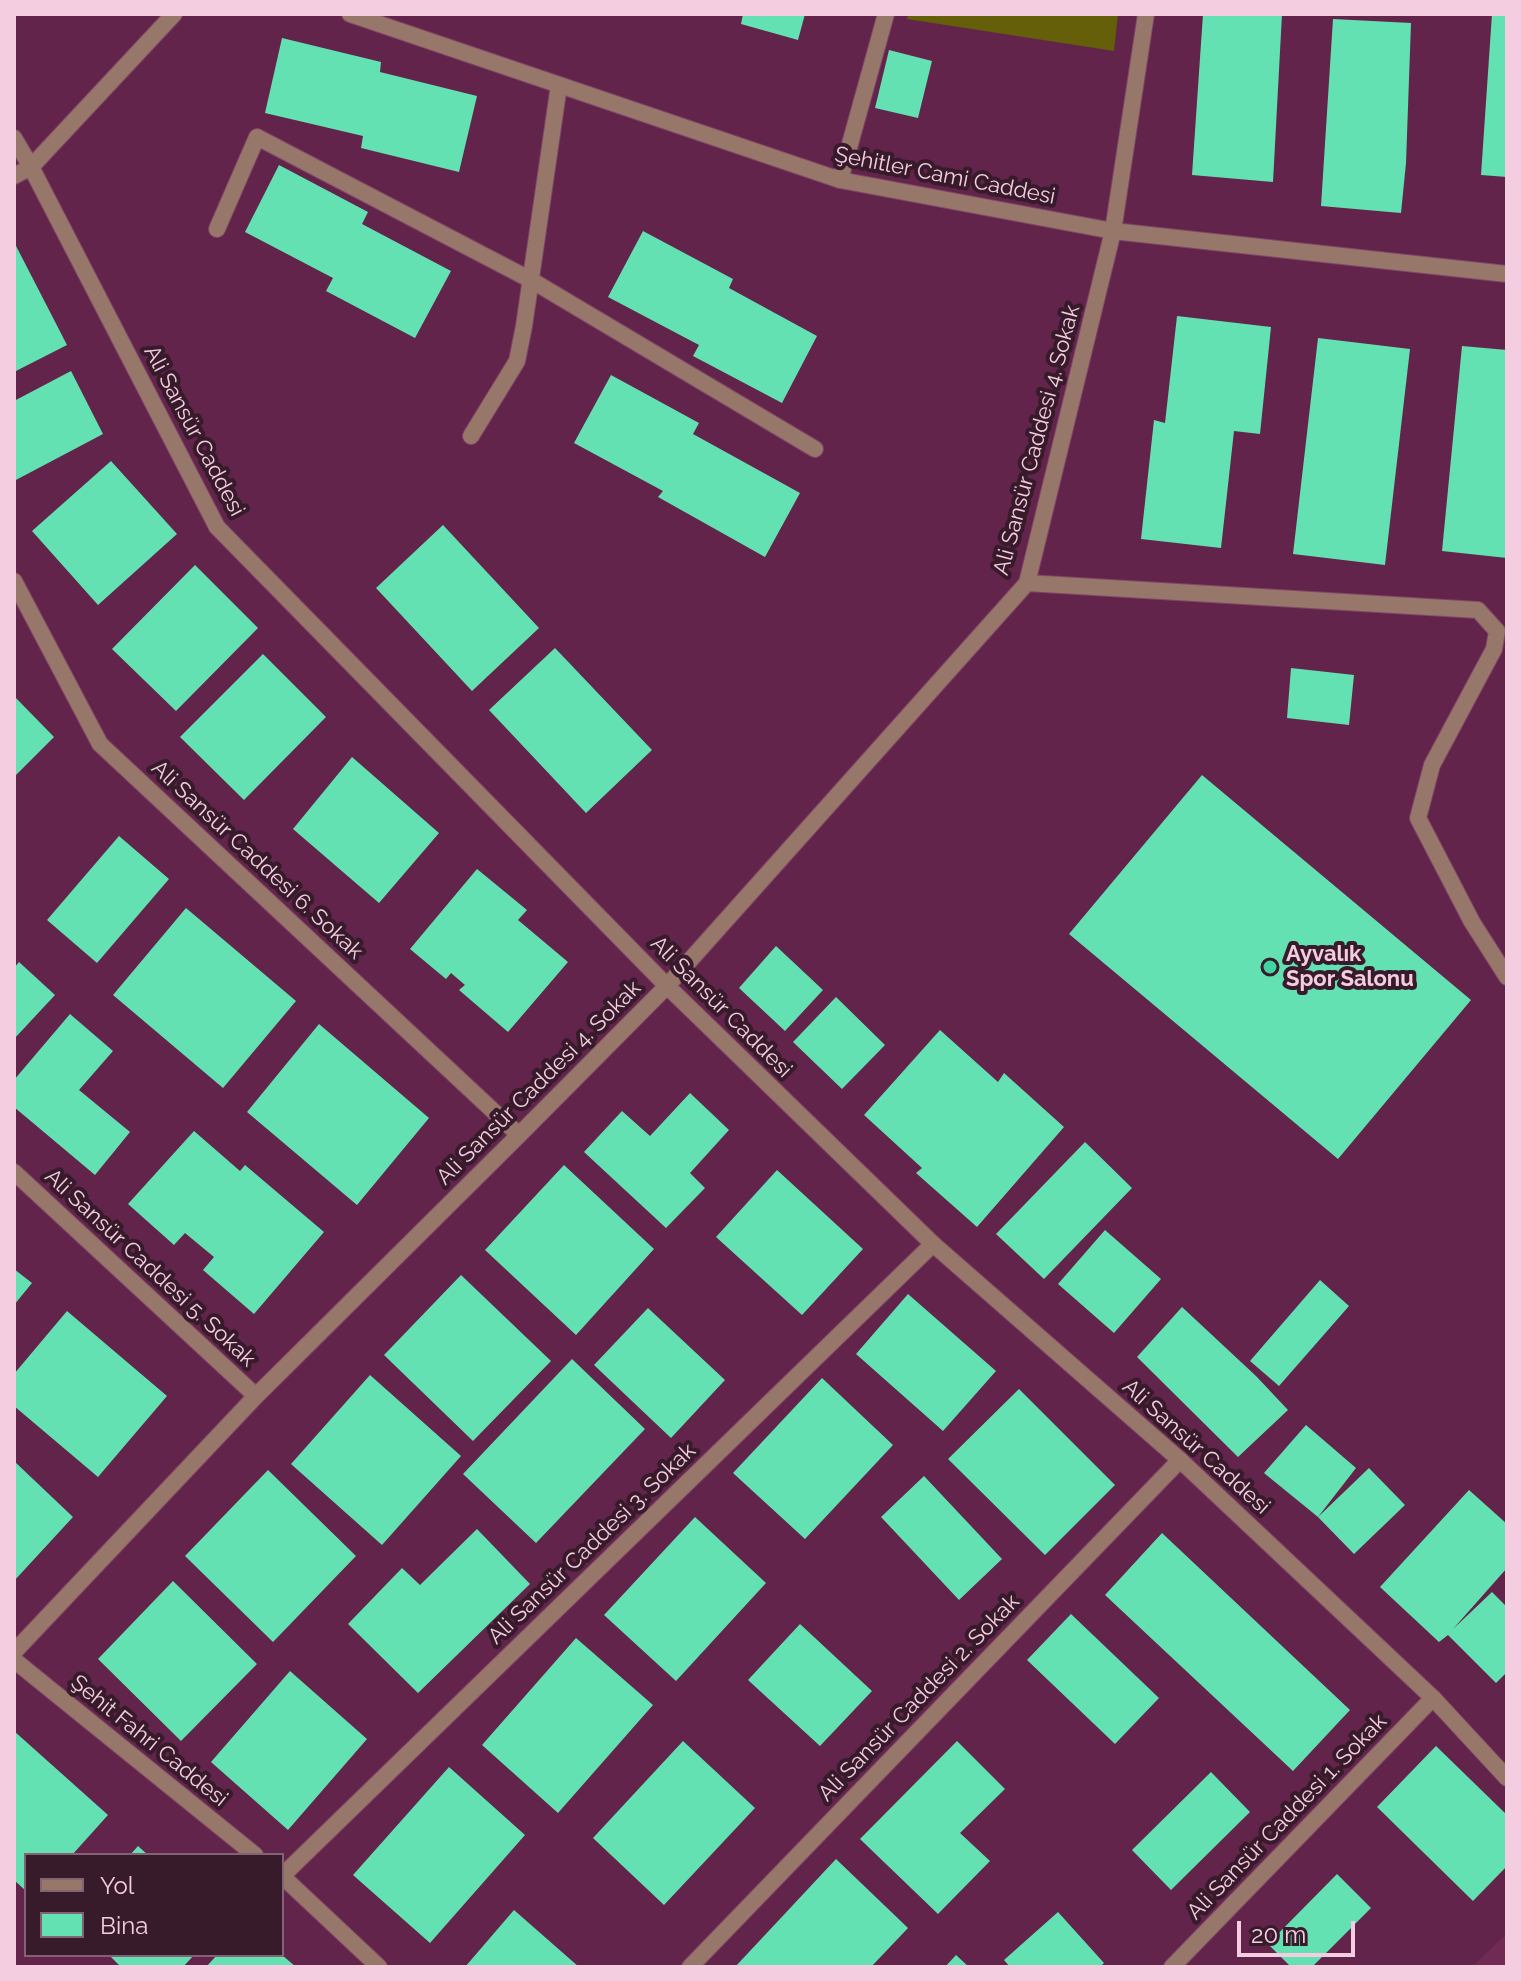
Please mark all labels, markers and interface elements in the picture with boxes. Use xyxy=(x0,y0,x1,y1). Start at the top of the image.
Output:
street label: Şehitler Cami Caddesi xyxy=(833,142,1057,210)
street label: Ali Sansür Caddesi 4. Sokak xyxy=(988,302,1086,578)
street label: Ali Sansür Caddesi xyxy=(138,341,250,521)
street label: Ali Sansür Caddesi 6. Sokak xyxy=(146,755,368,965)
street label: Ali Sansür Caddesi xyxy=(645,931,797,1083)
place label: Ayvalık Spor Salonu xyxy=(1286,941,1414,992)
marker: Ayvalık Spor Salonu xyxy=(1261,958,1279,976)
street label: Ali Sansür Caddesi 4. Sokak xyxy=(431,975,647,1191)
street label: Ali Sansür Caddesi 5. Sokak xyxy=(39,1163,261,1373)
street label: Ali Sansür Caddesi xyxy=(1117,1374,1275,1520)
street label: Ali Sansür Caddesi 3. Sokak xyxy=(483,1438,701,1650)
street label: Ali Sansür Caddesi 2. Sokak xyxy=(813,1589,1025,1807)
street label: Şehit Fahri Caddesi xyxy=(65,1670,233,1812)
street label: Ali Sansür Caddesi 1. Sokak xyxy=(1182,1709,1392,1925)
legend xyxy=(24,1853,284,1957)
text: Yol xyxy=(100,1871,134,1900)
scale bar xyxy=(1241,1905,1359,1955)
text: Bina xyxy=(100,1911,148,1940)
text: 20 m xyxy=(1251,1920,1306,1949)

